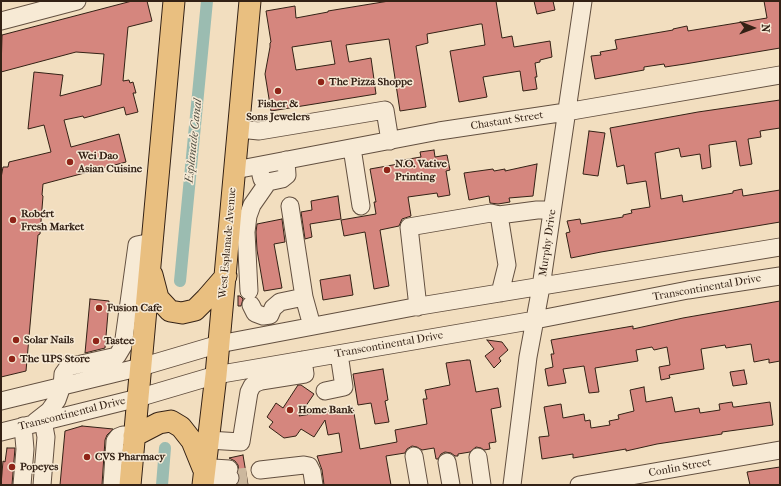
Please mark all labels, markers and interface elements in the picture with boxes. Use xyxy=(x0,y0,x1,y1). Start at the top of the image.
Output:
north arrow xyxy=(733,8,773,48)
text: N xyxy=(759,24,772,33)
place label: The Pizza Shoppe xyxy=(329,75,412,89)
marker: The Pizza Shoppe xyxy=(316,77,326,87)
marker: Fisher & Sons Jewelers xyxy=(273,86,283,96)
place label: Fisher & Sons Jewelers xyxy=(246,97,310,123)
water label: Esplanade Canal xyxy=(182,98,206,184)
street label: Chastant Street xyxy=(470,109,544,133)
place label: Wei Dao Asian Cuisine xyxy=(78,149,142,175)
marker: Wei Dao Asian Cuisine xyxy=(65,157,75,167)
place label: N.O. Vative Printing xyxy=(395,157,447,183)
marker: N.O. Vative Printing xyxy=(382,165,392,175)
street label: West Esplanade Avenue xyxy=(217,187,239,299)
place label: Robért Fresh Market xyxy=(21,207,84,233)
street label: Murphy Drive xyxy=(537,208,559,278)
marker: Robért Fresh Market xyxy=(8,215,18,225)
street label: Transcontinental Drive xyxy=(652,272,762,304)
place label: Fusion Cafe xyxy=(107,301,162,315)
marker: Fusion Cafe xyxy=(94,303,104,313)
street label: Transcontinental Drive xyxy=(334,329,444,361)
place label: Solar Nails xyxy=(24,333,74,347)
place label: Tastee xyxy=(104,334,134,348)
marker: Solar Nails xyxy=(11,335,21,345)
marker: Tastee xyxy=(91,336,101,346)
place label: The UPS Store xyxy=(20,352,90,366)
marker: The UPS Store xyxy=(7,354,17,364)
street label: Transcontinental Drive xyxy=(17,394,127,434)
place label: Home Bank xyxy=(298,403,353,417)
marker: Home Bank xyxy=(285,405,295,415)
place label: CVS Pharmacy xyxy=(95,450,165,464)
marker: CVS Pharmacy xyxy=(82,452,92,462)
street label: Conlin Street xyxy=(648,456,712,480)
place label: Popeyes xyxy=(20,460,58,474)
marker: Popeyes xyxy=(7,462,17,472)

